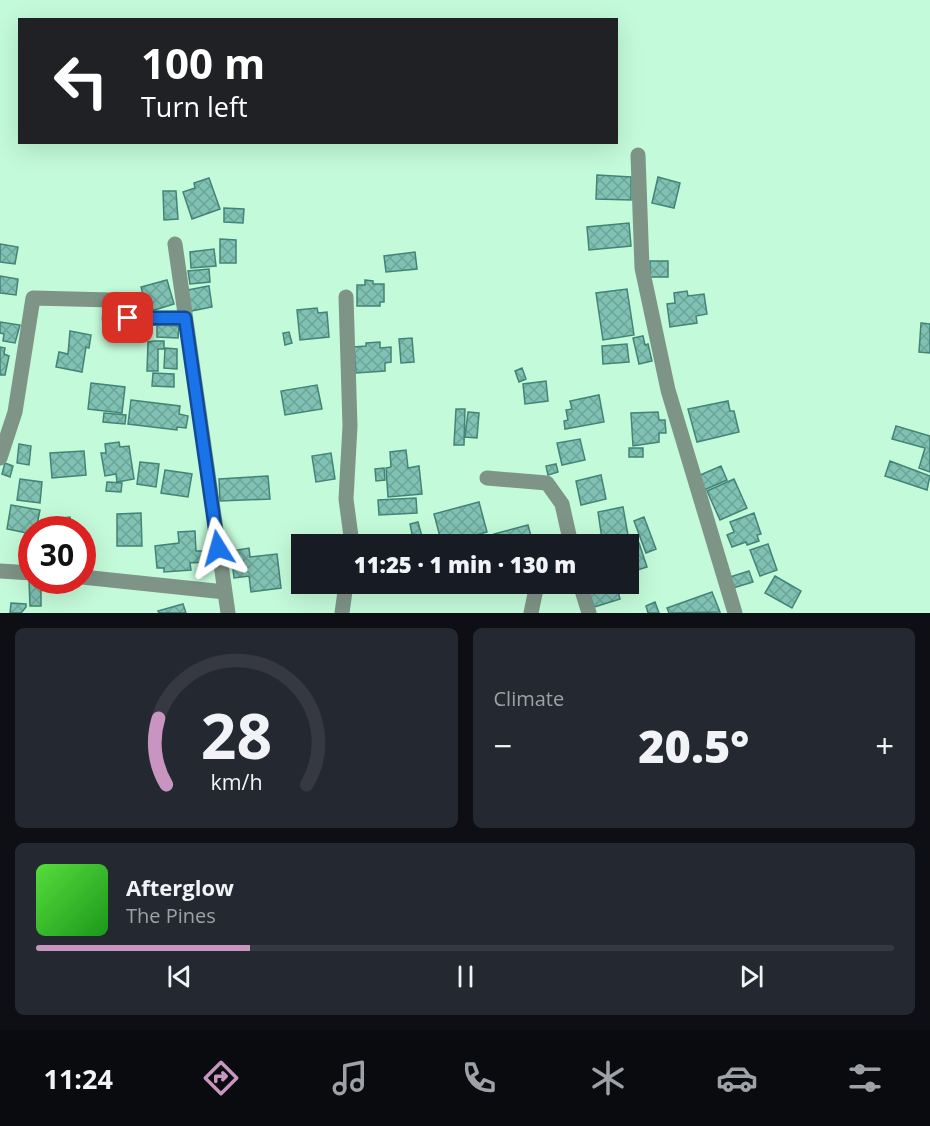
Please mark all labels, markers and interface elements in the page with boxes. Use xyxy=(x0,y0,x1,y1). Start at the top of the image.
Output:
text: 100 m xyxy=(141,34,265,91)
icon: left xyxy=(42,42,120,120)
text: Turn left xyxy=(141,88,248,125)
pin xyxy=(102,292,153,343)
icon: arrive xyxy=(111,301,144,334)
speed limit sign: 30 xyxy=(18,516,96,594)
position arrow xyxy=(186,516,250,580)
text: 11:25 · 1 min · 130 m xyxy=(354,549,576,579)
text: Climate xyxy=(494,685,564,712)
text: 28 xyxy=(201,692,272,777)
text: 20.5° xyxy=(638,715,749,776)
text: − xyxy=(494,723,512,768)
text: + xyxy=(875,723,894,768)
text: km/h xyxy=(210,767,262,796)
text: Afterglow xyxy=(126,872,234,902)
text: The Pines xyxy=(126,902,216,929)
icon: previous xyxy=(163,960,196,993)
icon: pause xyxy=(449,960,482,993)
icon: next xyxy=(735,960,768,993)
icon: directions xyxy=(200,1057,242,1099)
icon: music xyxy=(329,1057,371,1099)
icon: phone xyxy=(458,1057,500,1099)
icon: climate xyxy=(587,1057,629,1099)
icon: car xyxy=(716,1057,758,1099)
icon: filters xyxy=(844,1057,886,1099)
text: 11:24 xyxy=(43,1060,113,1097)

